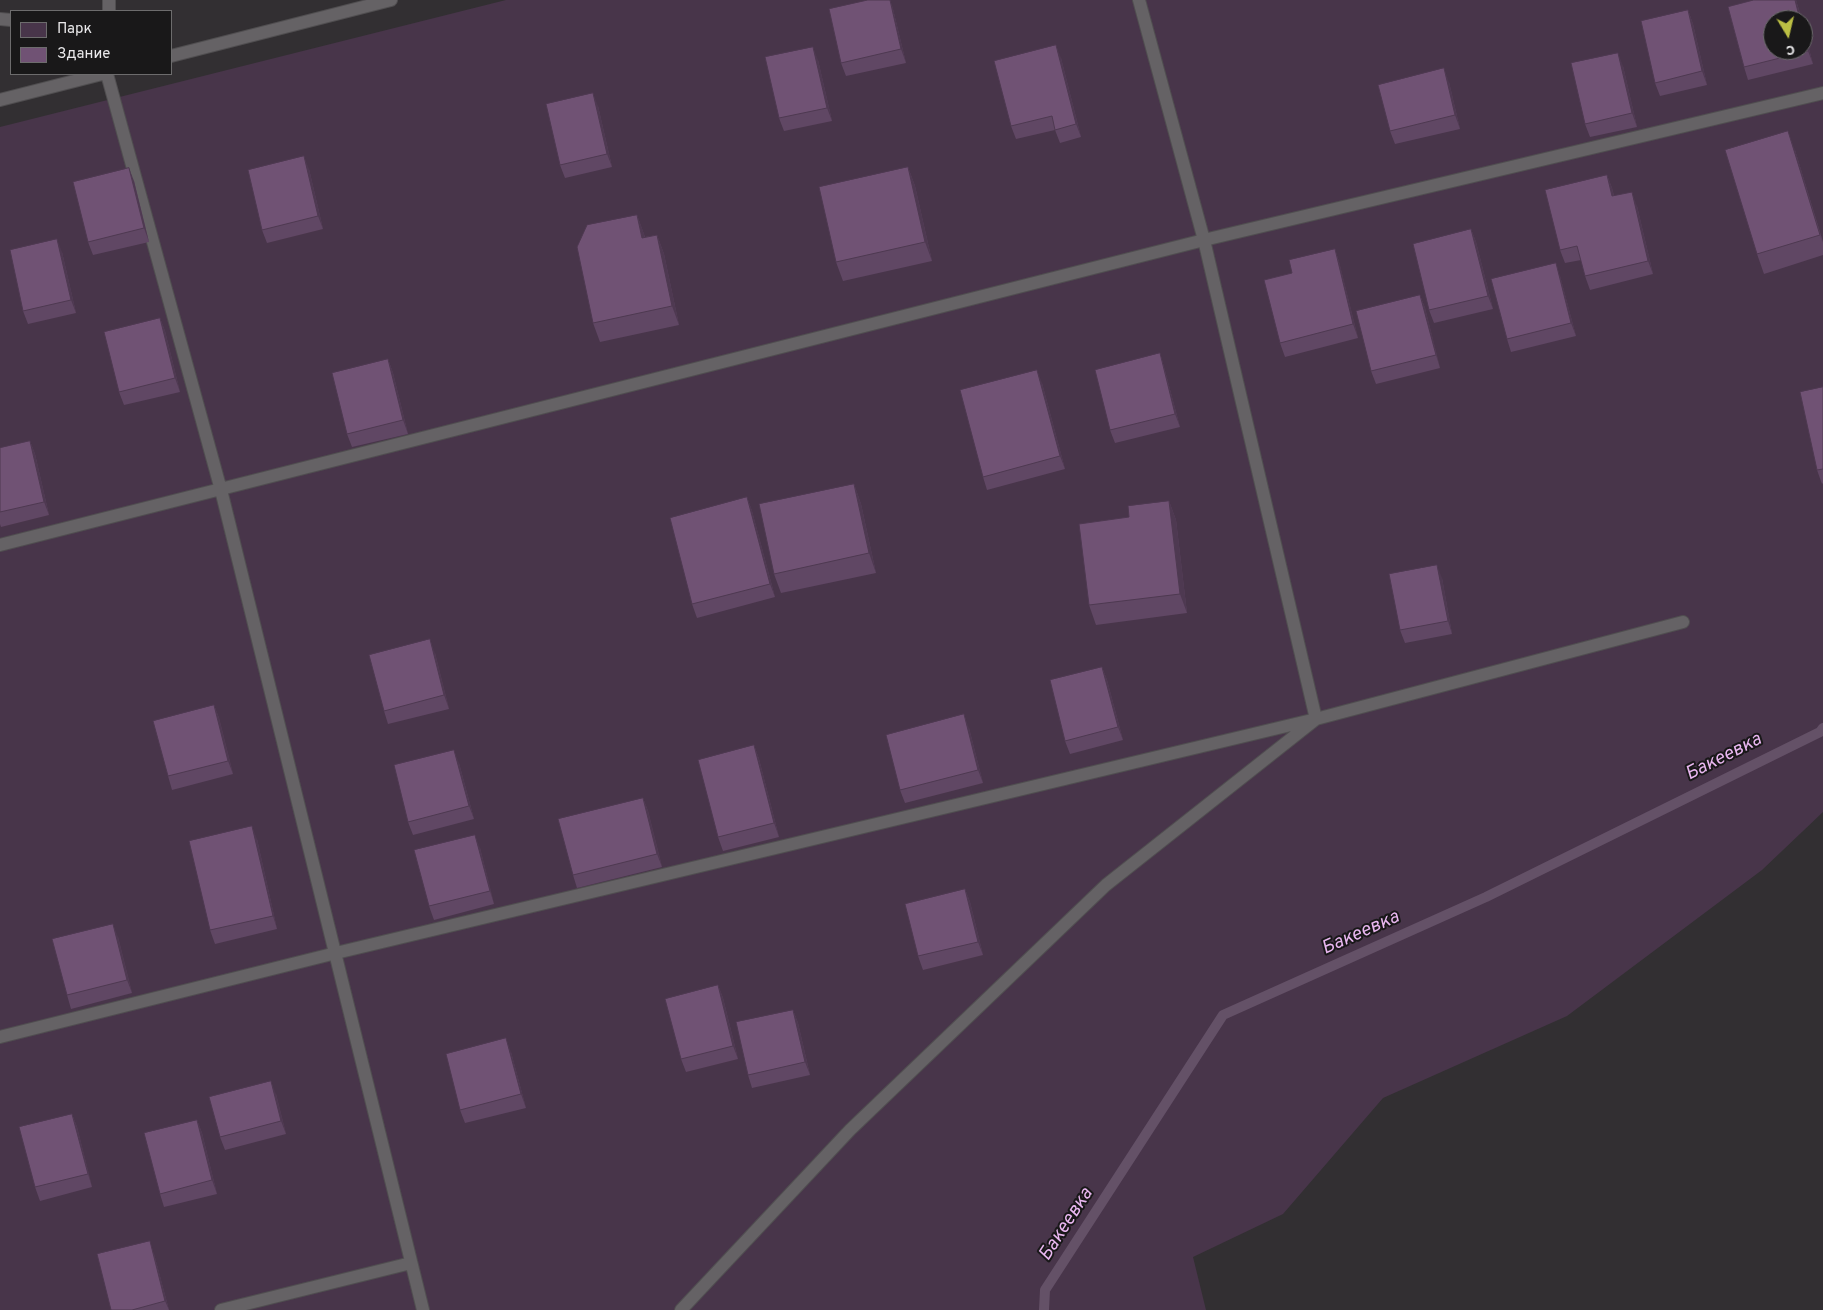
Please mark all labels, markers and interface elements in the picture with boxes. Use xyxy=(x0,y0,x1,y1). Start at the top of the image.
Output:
legend xyxy=(10,10,172,75)
north arrow xyxy=(1763,10,1813,60)
text: Парк xyxy=(57,20,92,39)
text: С xyxy=(1785,40,1796,58)
text: Здание xyxy=(57,45,110,64)
water label: Бакеевка xyxy=(1682,729,1766,787)
water label: Бакеевка xyxy=(1319,907,1403,961)
water label: Бакеевка xyxy=(1035,1184,1099,1266)

